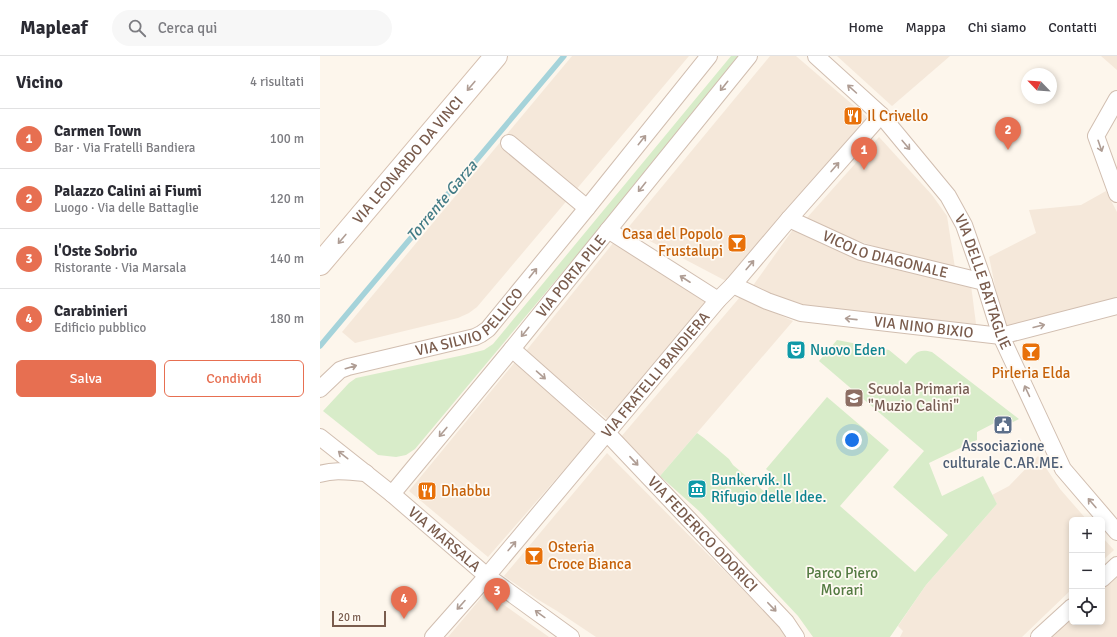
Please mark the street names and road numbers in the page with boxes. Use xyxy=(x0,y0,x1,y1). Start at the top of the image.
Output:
street label: VIA LEONARDO DA VINCI xyxy=(349,93,467,228)
street label: VIA DELLE BATTAGLIE xyxy=(951,211,1015,352)
street label: VICOLO DIAGONALE xyxy=(819,227,950,282)
street label: VIA PORTA PILE xyxy=(532,231,610,321)
street label: VIA SILVIO PELLICO xyxy=(414,284,527,360)
street label: VIA FRATELLI BANDIERA xyxy=(598,308,713,441)
street label: VIA NINO BIXIO xyxy=(873,312,974,342)
street label: VIA FEDERICO ODORICI xyxy=(644,473,762,595)
street label: VIA MARSALA xyxy=(404,503,484,575)

